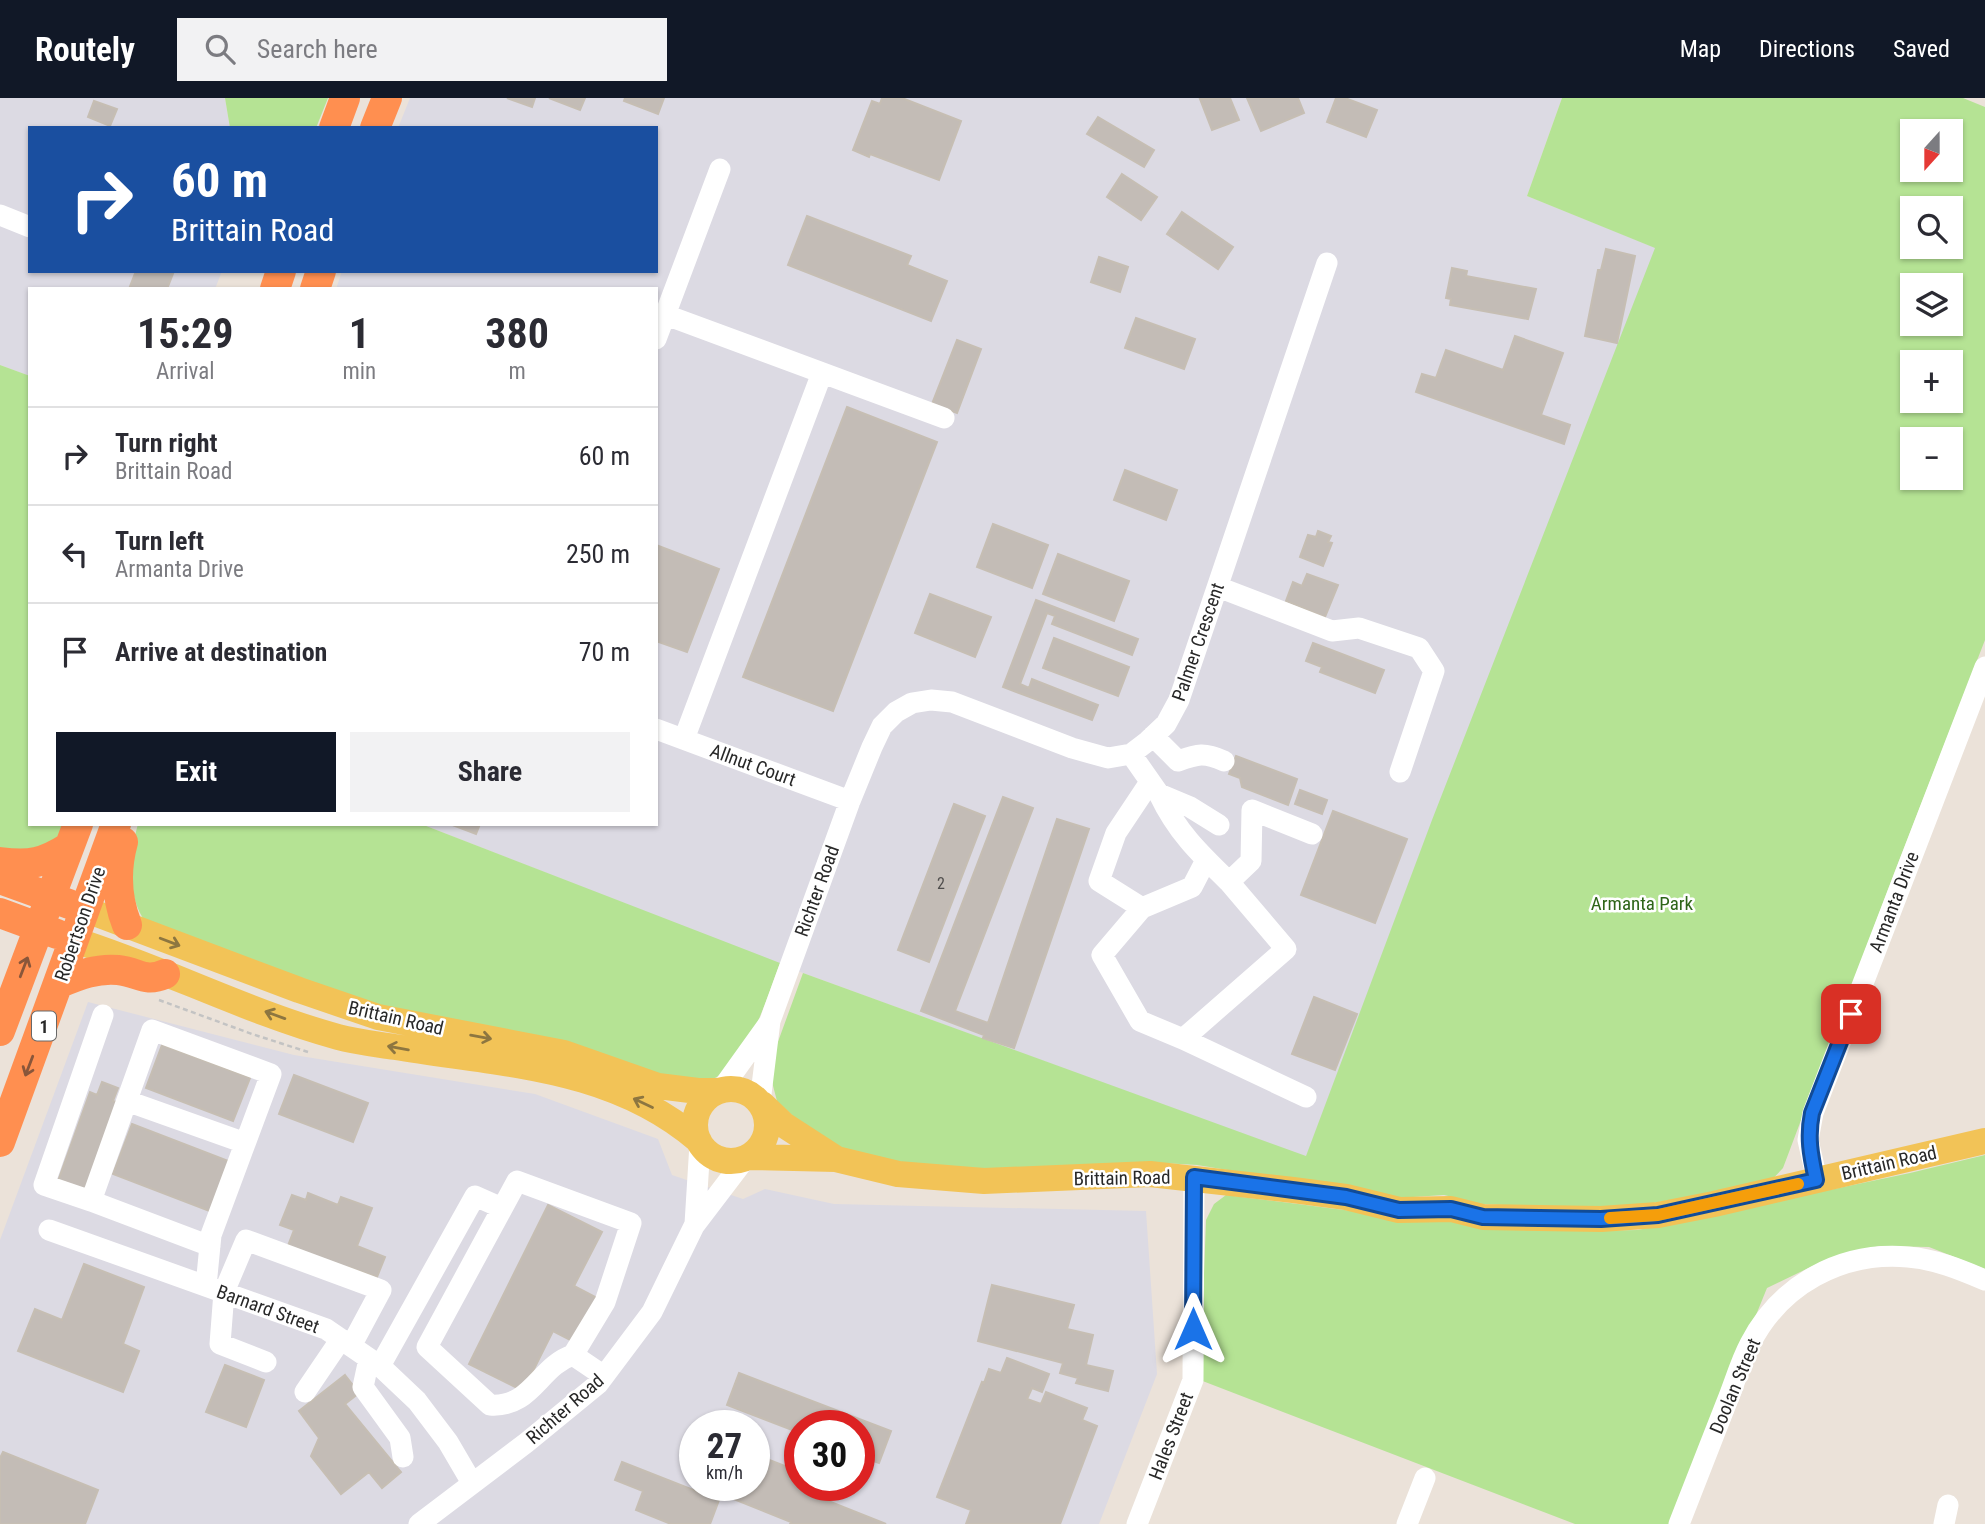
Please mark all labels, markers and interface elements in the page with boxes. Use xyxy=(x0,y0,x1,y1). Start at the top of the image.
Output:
search box xyxy=(177,18,667,81)
text: Routely xyxy=(35,30,135,69)
icon: search xyxy=(201,30,239,68)
text: Search here xyxy=(257,34,378,64)
text: Map xyxy=(1680,35,1721,63)
text: Directions xyxy=(1759,35,1855,63)
text: Saved xyxy=(1893,35,1950,63)
north arrow xyxy=(1900,119,1964,182)
map controls xyxy=(1900,119,1963,490)
text: 60 m xyxy=(171,152,268,209)
icon: right xyxy=(56,154,147,245)
button: search xyxy=(1900,196,1963,259)
text: Brittain Road xyxy=(171,211,334,249)
button: layers xyxy=(1900,273,1963,336)
text: 15:29 xyxy=(137,309,233,358)
text: 1 xyxy=(349,309,370,358)
text: 380 xyxy=(485,309,549,358)
button: + xyxy=(1900,350,1963,413)
text: Arrival xyxy=(156,358,214,385)
text: min xyxy=(342,358,376,385)
text: m xyxy=(508,358,526,385)
button: − xyxy=(1900,427,1963,490)
text: Turn right xyxy=(115,428,217,458)
icon: right xyxy=(56,437,94,475)
text: 60 m xyxy=(579,441,630,471)
text: Brittain Road xyxy=(115,458,232,485)
text: Turn left xyxy=(115,526,204,556)
icon: left xyxy=(56,535,94,573)
text: 250 m xyxy=(566,539,630,569)
text: Armanta Drive xyxy=(115,556,244,583)
street label: Palmer Crescent xyxy=(1167,580,1229,704)
icon: arrive xyxy=(56,633,94,671)
text: Arrive at destination xyxy=(115,637,327,667)
text: 70 m xyxy=(579,637,630,667)
button: Exit xyxy=(56,732,336,812)
button: Share xyxy=(350,732,630,812)
street label: Allnut Court xyxy=(707,739,799,791)
street label: Richter Road xyxy=(790,842,844,940)
street label: Armanta Drive xyxy=(1864,848,1924,956)
street label: Robertson Drive xyxy=(50,864,110,984)
house number: 2 xyxy=(937,874,945,893)
park label: Armanta Park xyxy=(1591,892,1694,915)
one-way arrow xyxy=(159,937,181,949)
one-way arrow xyxy=(19,957,31,978)
pin xyxy=(1821,984,1881,1044)
icon: arrive xyxy=(1832,995,1870,1033)
street label: Brittain Road xyxy=(346,996,446,1040)
one-way arrow xyxy=(264,1008,286,1021)
road number: 1 xyxy=(32,1012,56,1041)
one-way arrow xyxy=(469,1031,492,1044)
one-way arrow xyxy=(387,1041,410,1054)
one-way arrow xyxy=(21,1054,34,1076)
one-way arrow xyxy=(632,1096,654,1109)
street label: Brittain Road xyxy=(1839,1141,1939,1185)
street label: Brittain Road xyxy=(1073,1166,1171,1190)
street label: Barnard Street xyxy=(214,1280,322,1338)
position arrow xyxy=(1156,1292,1230,1366)
street label: Doolan Street xyxy=(1705,1335,1765,1437)
street label: Richter Road xyxy=(522,1369,608,1449)
street label: Hales Street xyxy=(1144,1389,1198,1483)
speed limit sign: 30 xyxy=(784,1410,875,1501)
text: 27 xyxy=(707,1426,742,1467)
text: km/h xyxy=(706,1462,743,1483)

